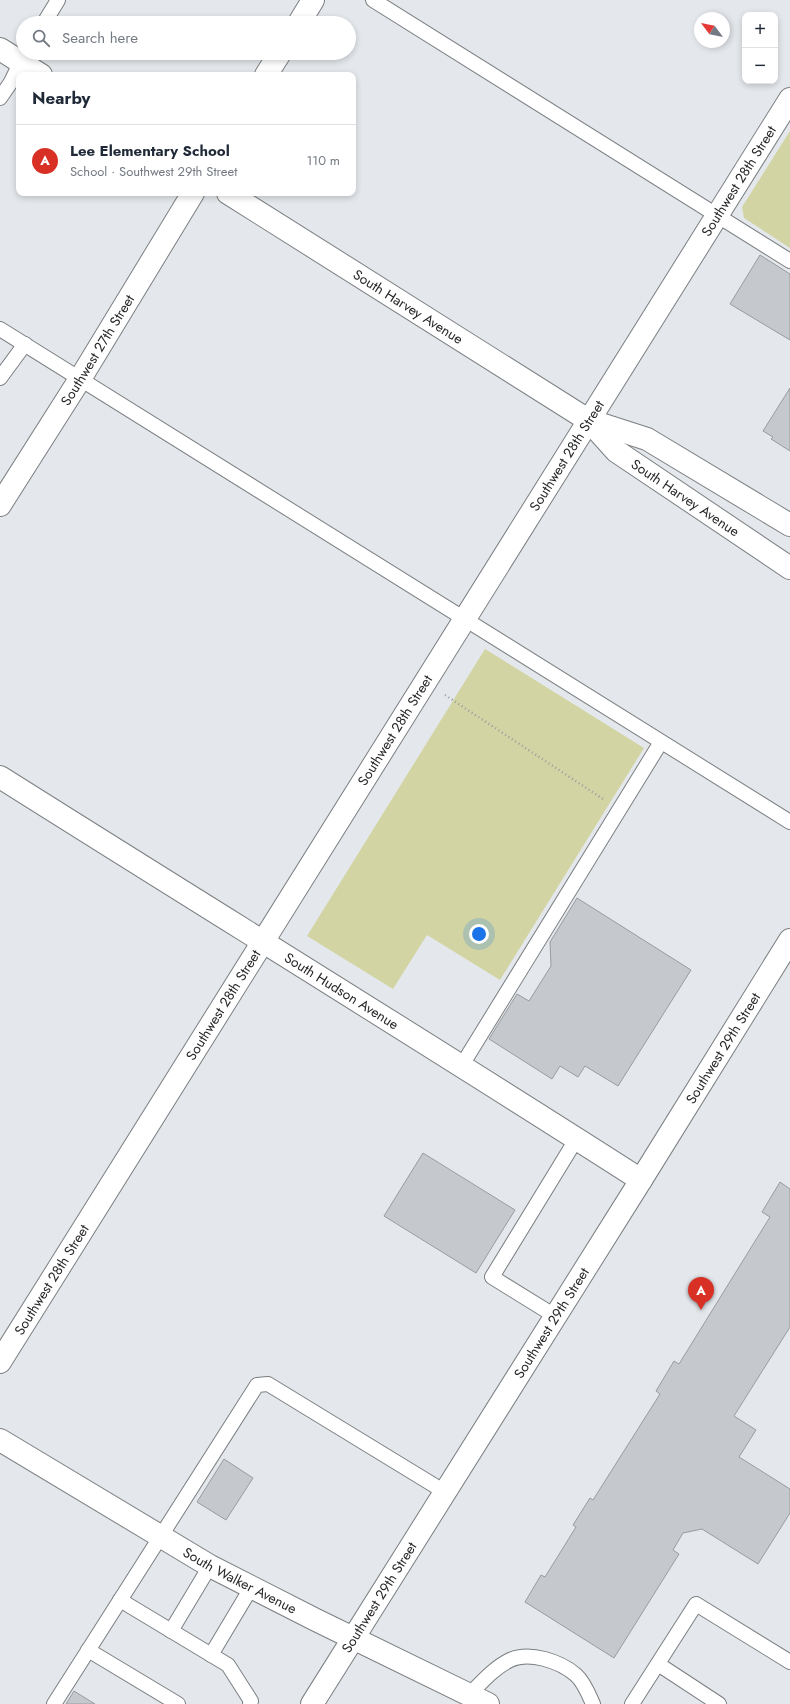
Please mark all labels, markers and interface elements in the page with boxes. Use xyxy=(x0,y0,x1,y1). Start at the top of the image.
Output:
north arrow xyxy=(694,12,730,48)
map controls xyxy=(742,12,778,84)
button: + xyxy=(742,12,778,48)
search box xyxy=(16,16,356,60)
icon: search xyxy=(30,27,52,49)
text: Search here xyxy=(62,27,138,49)
button: − xyxy=(742,48,778,84)
text: Nearby xyxy=(32,86,90,110)
street label: Southwest 28th Street xyxy=(696,121,781,240)
text: Lee Elementary School xyxy=(70,140,230,162)
text: A xyxy=(40,151,50,170)
text: 110 m xyxy=(306,151,340,170)
text: School · Southwest 29th Street xyxy=(70,162,237,181)
street label: South Harvey Avenue xyxy=(349,264,467,349)
street label: Southwest 27th Street xyxy=(56,290,139,409)
street label: Southwest 28th Street xyxy=(524,396,609,515)
street label: South Harvey Avenue xyxy=(627,454,744,541)
street label: Southwest 28th Street xyxy=(353,670,437,789)
your location xyxy=(469,924,489,944)
street label: Southwest 28th Street xyxy=(181,945,266,1064)
street label: South Hudson Avenue xyxy=(281,948,403,1034)
street label: Southwest 29th Street xyxy=(681,988,765,1108)
street label: Southwest 28th Street xyxy=(9,1220,94,1339)
street label: Southwest 29th Street xyxy=(509,1263,594,1382)
pin: A xyxy=(688,1277,714,1310)
street label: Southwest 29th Street xyxy=(337,1537,422,1657)
street label: South Walker Avenue xyxy=(179,1542,300,1619)

